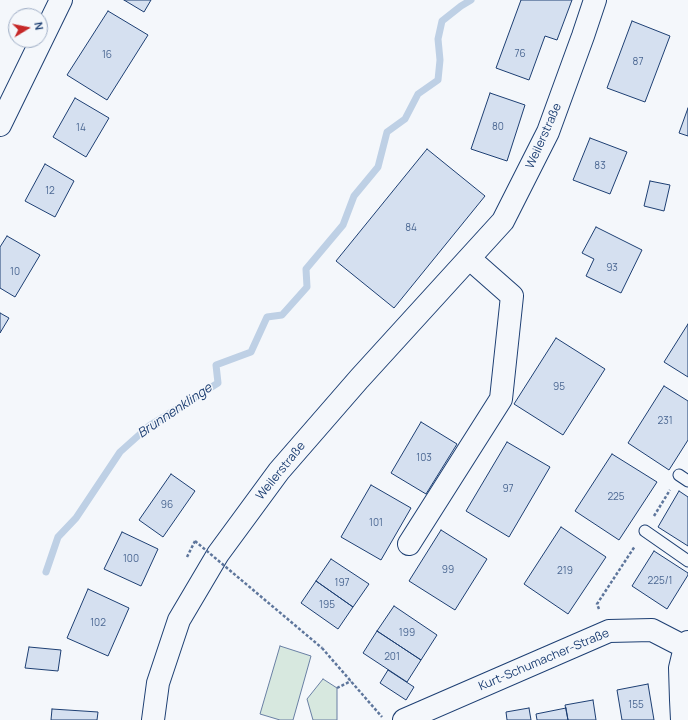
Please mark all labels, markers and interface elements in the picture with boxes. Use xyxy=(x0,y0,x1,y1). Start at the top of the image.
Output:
north arrow xyxy=(8,8,48,48)
text: N xyxy=(31,21,47,31)
house number: 76 xyxy=(514,48,526,60)
house number: 16 xyxy=(102,49,112,61)
house number: 87 xyxy=(633,56,643,68)
street label: Weilerstraße xyxy=(523,101,565,171)
house number: 80 xyxy=(492,121,504,133)
house number: 14 xyxy=(76,122,86,134)
house number: 83 xyxy=(594,160,606,172)
house number: 12 xyxy=(45,185,55,197)
house number: 84 xyxy=(405,222,417,234)
house number: 93 xyxy=(606,262,618,274)
house number: 10 xyxy=(10,266,20,278)
water label: Brunnenklinge xyxy=(135,380,215,442)
house number: 95 xyxy=(553,381,565,393)
house number: 231 xyxy=(657,415,673,427)
street label: Weilerstraße xyxy=(253,439,309,503)
house number: 103 xyxy=(416,452,432,464)
house number: 97 xyxy=(502,483,514,495)
house number: 225 xyxy=(607,491,625,503)
house number: 96 xyxy=(161,499,173,511)
house number: 101 xyxy=(369,517,383,529)
house number: 100 xyxy=(123,553,139,565)
house number: 99 xyxy=(442,564,454,576)
house number: 219 xyxy=(557,565,573,577)
house number: 225/1 xyxy=(648,575,672,587)
house number: 197 xyxy=(335,577,349,589)
house number: 195 xyxy=(319,599,335,611)
house number: 102 xyxy=(90,617,106,629)
street label: Kurt-Schumacher-Straße xyxy=(477,626,611,694)
house number: 199 xyxy=(399,627,415,639)
house number: 201 xyxy=(384,651,400,663)
house number: 155 xyxy=(628,699,644,711)

